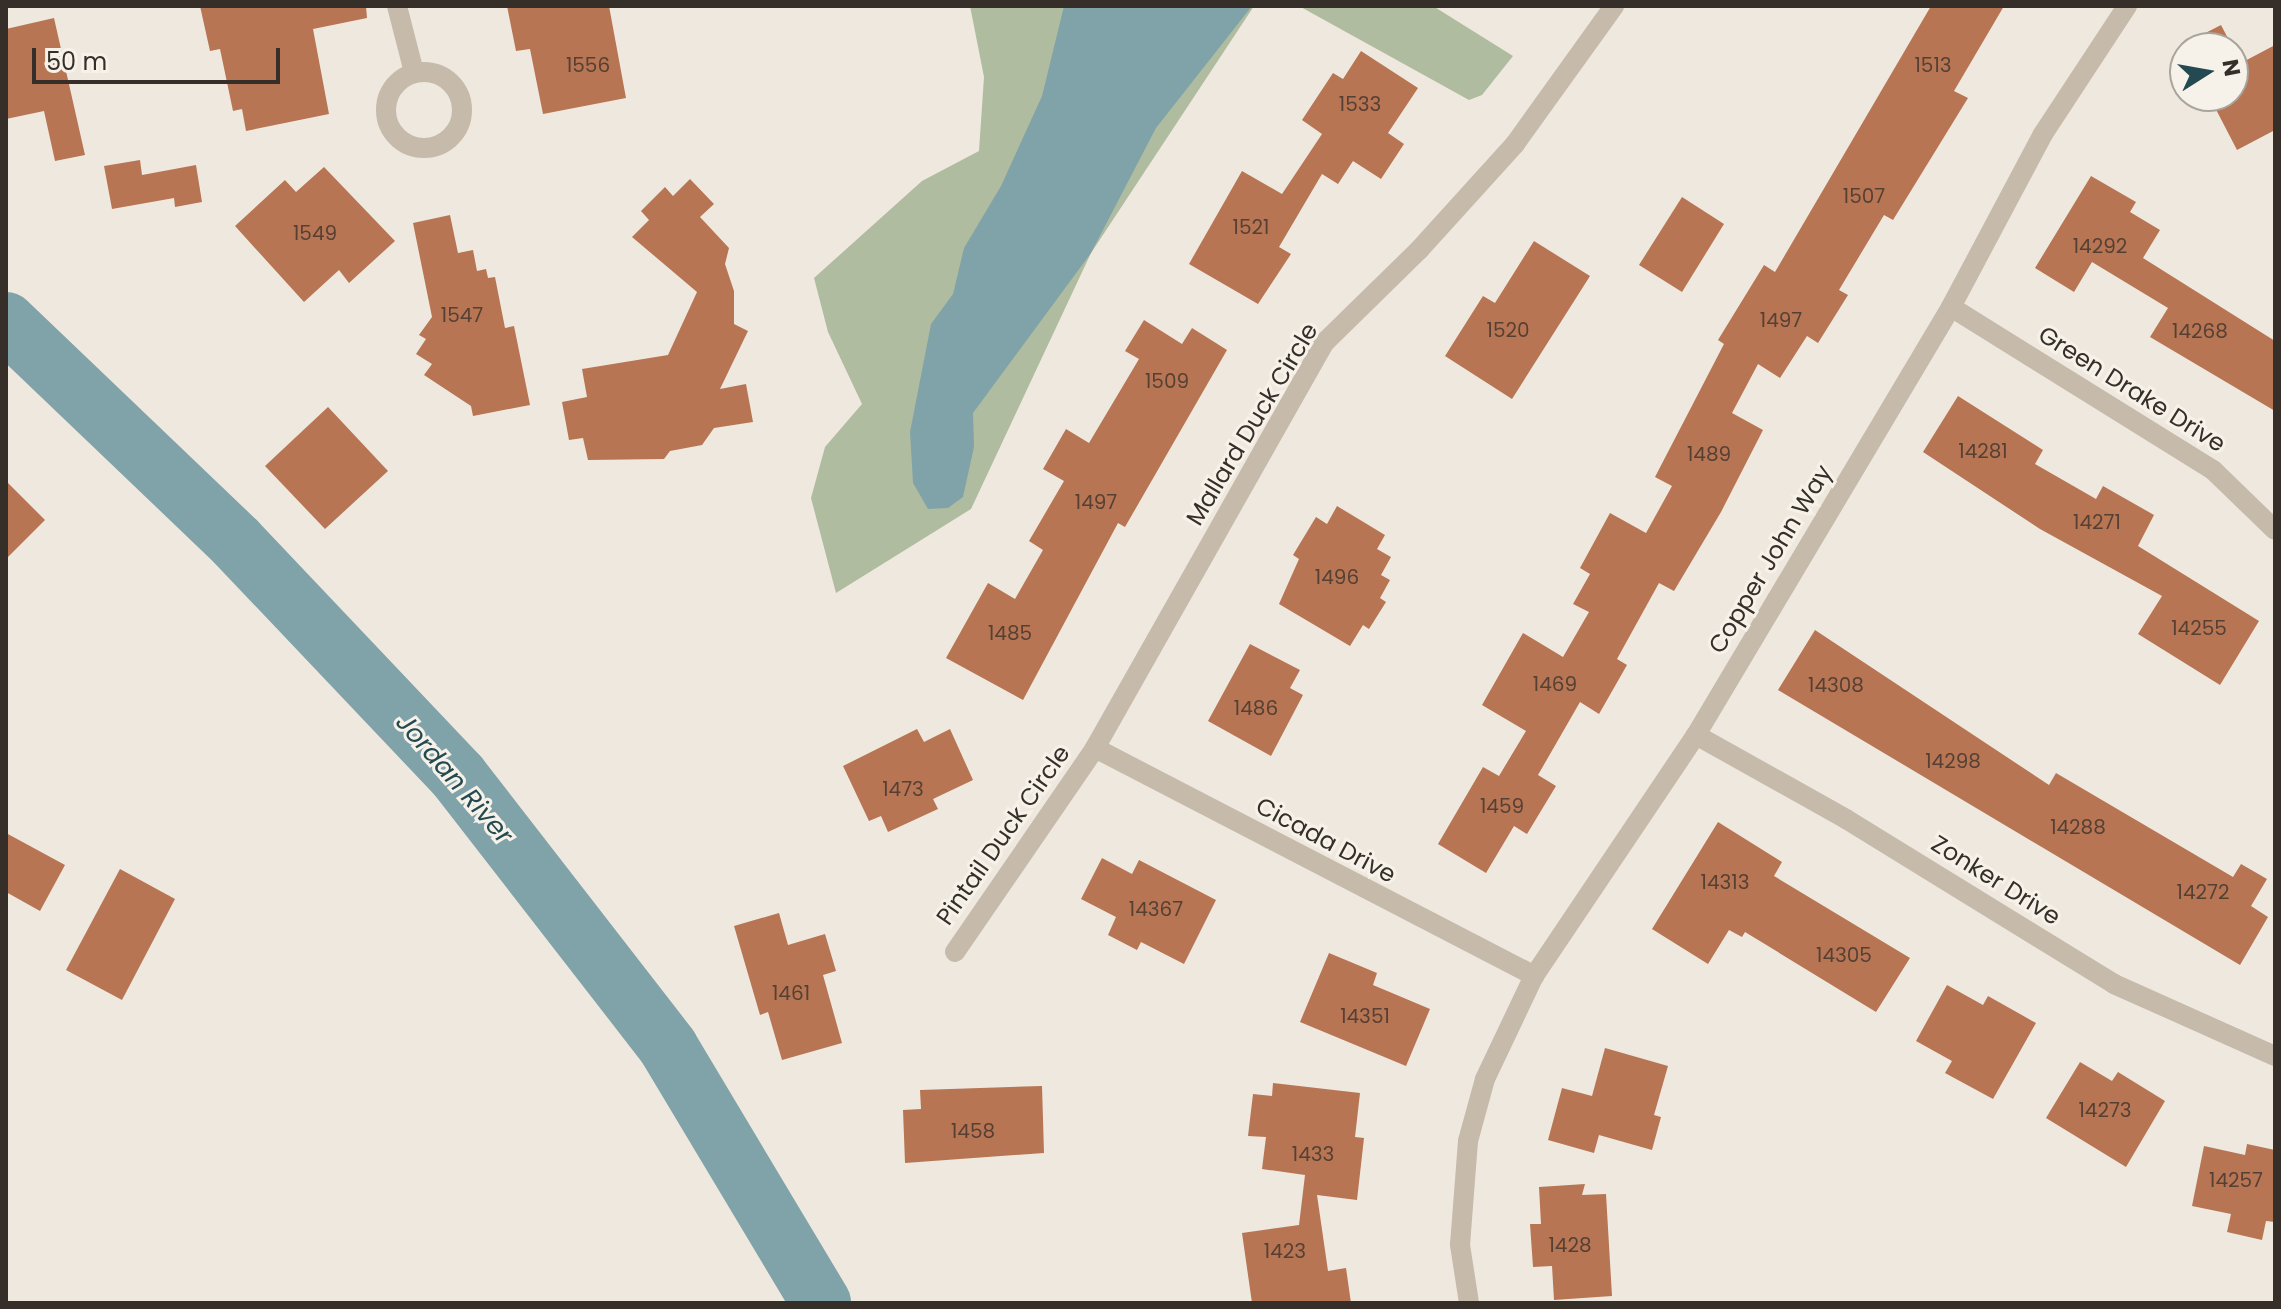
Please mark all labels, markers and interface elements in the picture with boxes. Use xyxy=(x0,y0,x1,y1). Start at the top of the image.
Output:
scale bar xyxy=(36,32,284,82)
north arrow xyxy=(2169,32,2249,112)
text: 50 m xyxy=(46,45,107,78)
house number: 1556 xyxy=(566,53,610,77)
house number: 1513 xyxy=(1914,53,1952,77)
text: N xyxy=(2214,57,2248,79)
house number: 1533 xyxy=(1339,92,1381,116)
house number: 1507 xyxy=(1843,184,1885,208)
house number: 1521 xyxy=(1233,215,1269,239)
house number: 1549 xyxy=(293,221,337,245)
house number: 14292 xyxy=(2073,234,2127,258)
house number: 1547 xyxy=(441,303,483,327)
house number: 1497 xyxy=(1760,308,1802,332)
street label: Mallard Duck Circle xyxy=(1180,318,1324,530)
house number: 1520 xyxy=(1486,318,1530,342)
house number: 14268 xyxy=(2172,319,2228,343)
street label: Green Drake Drive xyxy=(2033,320,2231,458)
house number: 1509 xyxy=(1145,369,1189,393)
house number: 14281 xyxy=(1958,439,2008,463)
house number: 1489 xyxy=(1687,442,1731,466)
street label: Copper John Way xyxy=(1702,459,1838,659)
house number: 1497 xyxy=(1075,490,1117,514)
house number: 14271 xyxy=(2073,510,2121,534)
house number: 1496 xyxy=(1315,565,1359,589)
house number: 14255 xyxy=(2171,616,2227,640)
house number: 1485 xyxy=(988,621,1032,645)
house number: 1469 xyxy=(1533,672,1577,696)
house number: 14308 xyxy=(1808,673,1864,697)
house number: 1486 xyxy=(1234,696,1278,720)
water label: Jordan River xyxy=(389,708,519,850)
street label: Pintail Duck Circle xyxy=(930,740,1076,930)
house number: 14298 xyxy=(1925,749,1981,773)
house number: 1473 xyxy=(882,777,924,801)
street label: Cicada Drive xyxy=(1251,791,1401,889)
house number: 1459 xyxy=(1480,794,1524,818)
house number: 14288 xyxy=(2050,815,2106,839)
street label: Zonker Drive xyxy=(1926,829,2066,931)
house number: 14313 xyxy=(1701,870,1749,894)
house number: 14272 xyxy=(2177,880,2229,904)
house number: 14367 xyxy=(1129,897,1183,921)
house number: 14305 xyxy=(1816,943,1872,967)
house number: 1461 xyxy=(772,981,810,1005)
house number: 14351 xyxy=(1340,1004,1390,1028)
house number: 14273 xyxy=(2078,1098,2132,1122)
house number: 1458 xyxy=(951,1119,995,1143)
house number: 1433 xyxy=(1292,1142,1334,1166)
house number: 14257 xyxy=(2209,1168,2263,1192)
house number: 1428 xyxy=(1548,1233,1592,1257)
house number: 1423 xyxy=(1264,1239,1306,1263)

